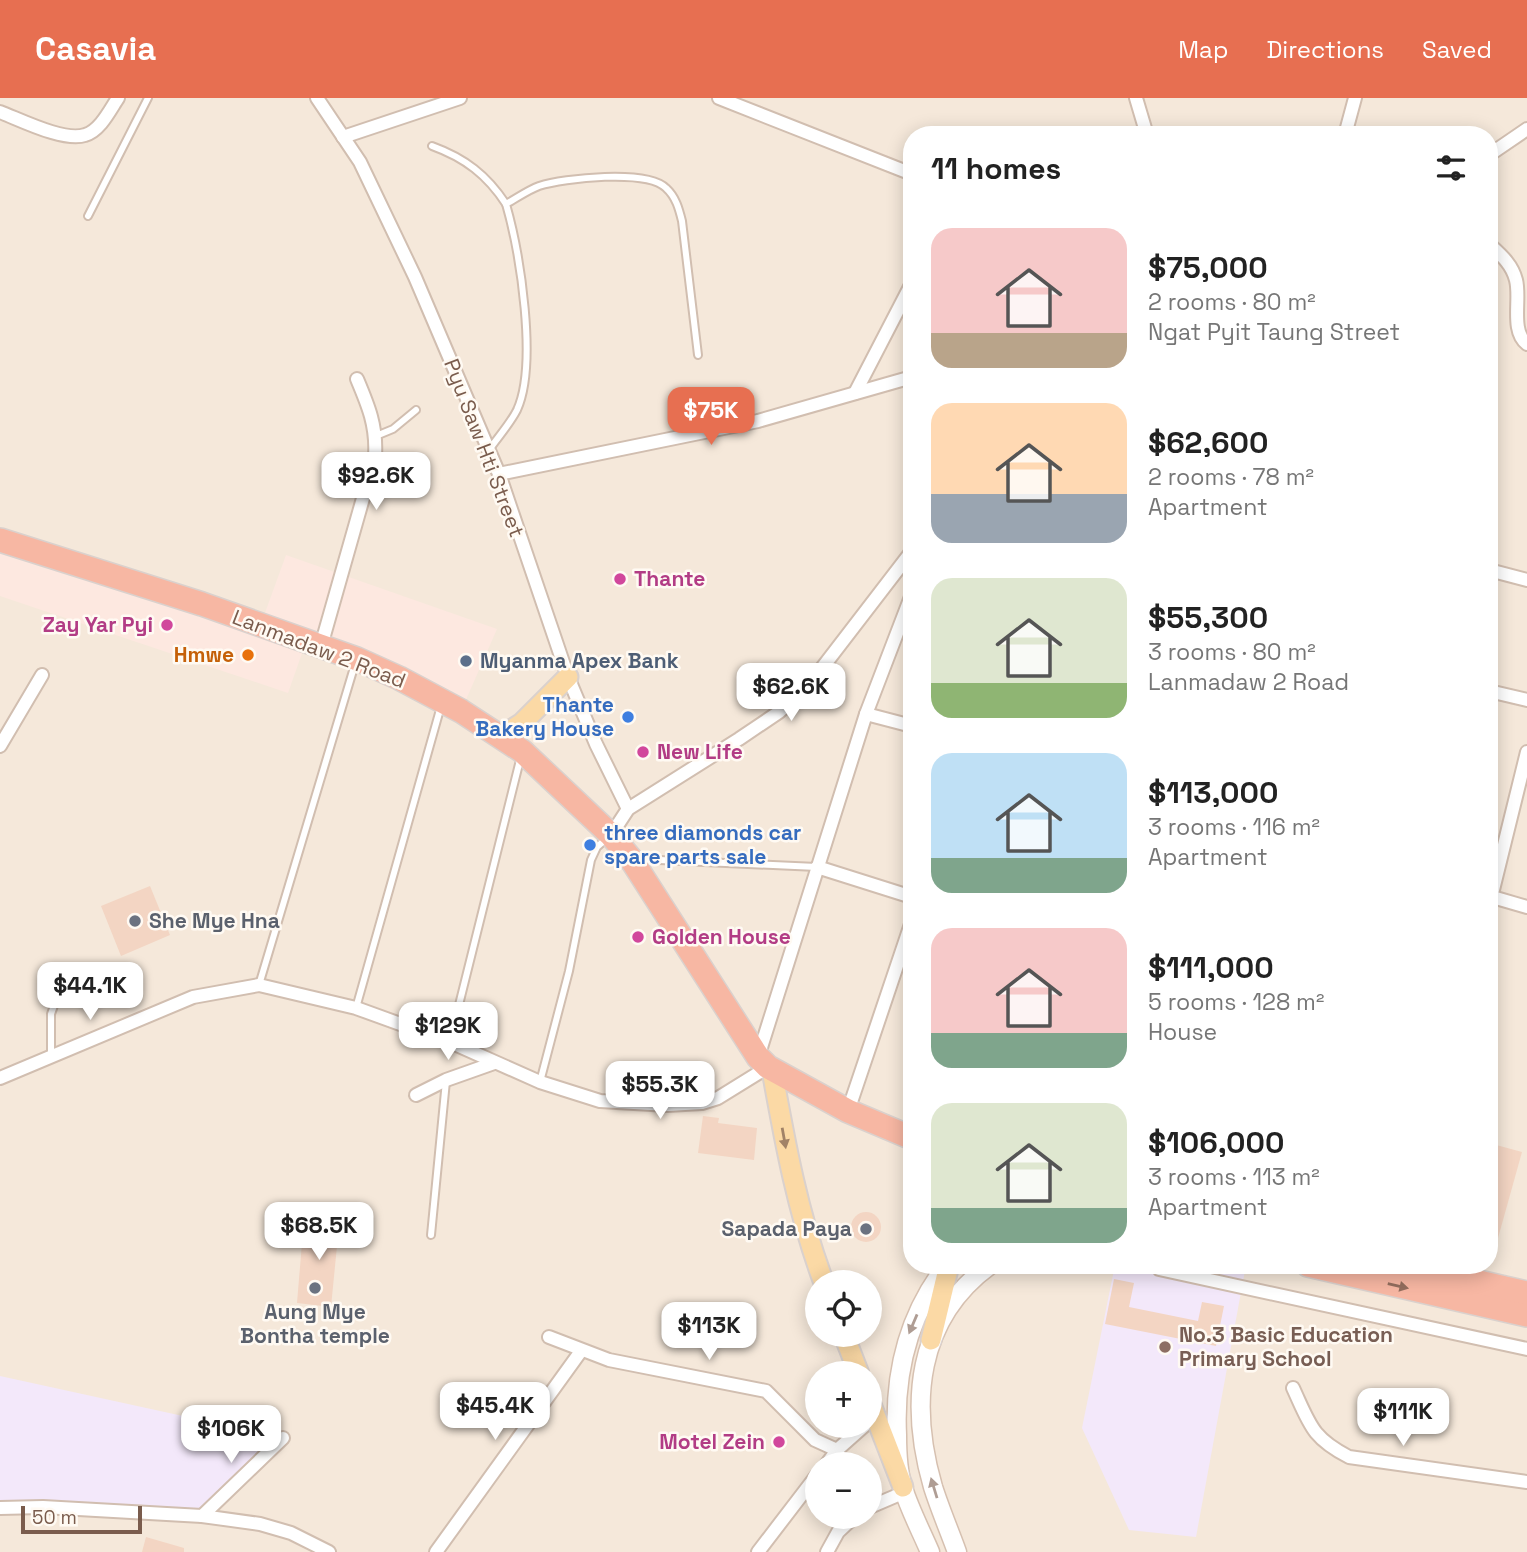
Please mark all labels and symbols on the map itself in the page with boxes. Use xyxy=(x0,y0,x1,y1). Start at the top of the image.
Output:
street label: Pyu Saw Hti Street xyxy=(438,355,531,541)
pin: $75K xyxy=(670,388,752,447)
pin: $92.6K xyxy=(319,452,433,512)
place label: Thante xyxy=(634,565,705,592)
marker: Thante xyxy=(612,571,628,587)
street label: Lanmadaw 2 Road xyxy=(229,603,410,694)
place label: Zay Yar Pyi xyxy=(43,611,153,638)
marker: Zay Yar Pyi xyxy=(159,617,175,633)
place label: Hmwe xyxy=(174,641,234,668)
marker: Hmwe xyxy=(240,647,256,663)
place label: Myanma Apex Bank xyxy=(480,647,679,674)
marker: Myanma Apex Bank xyxy=(458,653,474,669)
pin: $62.6K xyxy=(734,664,848,723)
place label: Thante Bakery House xyxy=(475,691,614,742)
marker: Thante Bakery House xyxy=(620,709,636,725)
place label: New Life xyxy=(657,738,743,765)
marker: New Life xyxy=(635,744,651,760)
place label: three diamonds car spare parts sale xyxy=(604,819,801,870)
marker: three diamonds car spare parts sale xyxy=(582,837,598,853)
place label: She Mye Hna xyxy=(149,907,280,934)
marker: She Mye Hna xyxy=(127,913,143,929)
place label: Golden House xyxy=(652,923,791,950)
marker: Golden House xyxy=(630,929,646,945)
pin: $44.1K xyxy=(33,962,147,1022)
pin: $129K xyxy=(399,1002,497,1062)
pin: $55.3K xyxy=(603,1062,717,1121)
one-way arrow xyxy=(779,1127,790,1149)
pin: $68.5K xyxy=(262,1202,376,1262)
place label: Sapada Paya xyxy=(722,1215,852,1242)
marker: Sapada Paya xyxy=(858,1221,874,1237)
marker: Aung Mye Bontha temple xyxy=(307,1280,323,1296)
one-way arrow xyxy=(1387,1280,1409,1291)
place label: Aung Mye Bontha temple xyxy=(240,1298,390,1349)
pin: $113K xyxy=(660,1302,758,1362)
one-way arrow xyxy=(907,1314,919,1334)
place label: No.3 Basic Education Primary School xyxy=(1179,1321,1393,1372)
marker: No.3 Basic Education Primary School xyxy=(1157,1339,1173,1355)
pin: $45.4K xyxy=(438,1382,552,1442)
pin: $111K xyxy=(1354,1388,1452,1448)
pin: $106K xyxy=(182,1406,280,1465)
place label: Motel Zein xyxy=(659,1428,765,1455)
marker: Motel Zein xyxy=(771,1434,787,1450)
one-way arrow xyxy=(929,1477,939,1498)
scale bar xyxy=(21,1503,142,1535)

